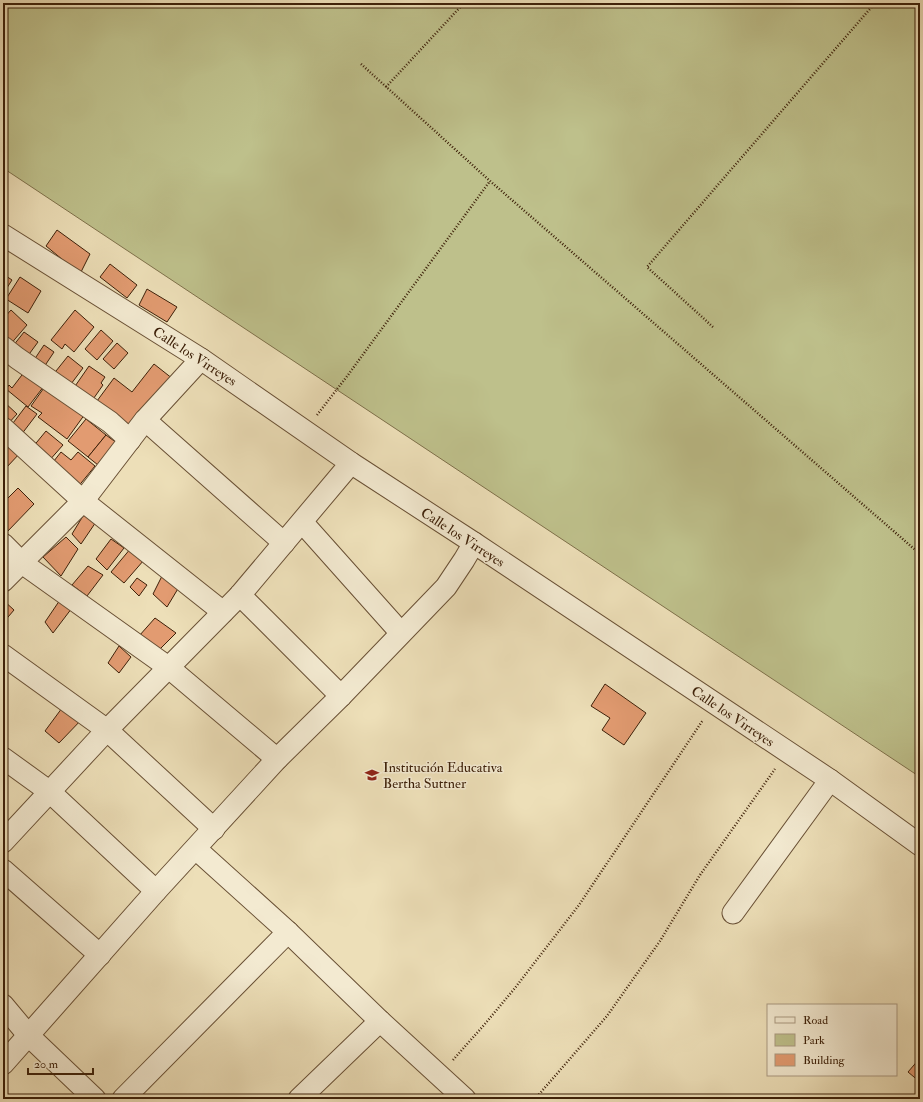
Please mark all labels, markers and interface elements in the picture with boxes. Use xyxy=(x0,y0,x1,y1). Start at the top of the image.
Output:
street label: Calle los Virreyes xyxy=(149,323,240,391)
street label: Calle los Virreyes xyxy=(417,504,508,572)
street label: Calle los Virreyes xyxy=(687,682,778,751)
place label: Institución Educativa Bertha Suttner xyxy=(383,759,503,792)
school or university icon: Institución Educativa Bertha Suttner xyxy=(364,767,380,783)
legend xyxy=(767,1004,897,1076)
text: Road xyxy=(803,1013,828,1028)
text: Park xyxy=(803,1033,825,1048)
scale bar xyxy=(28,1050,93,1076)
text: Building xyxy=(803,1053,846,1068)
text: 20 m xyxy=(34,1057,59,1072)

